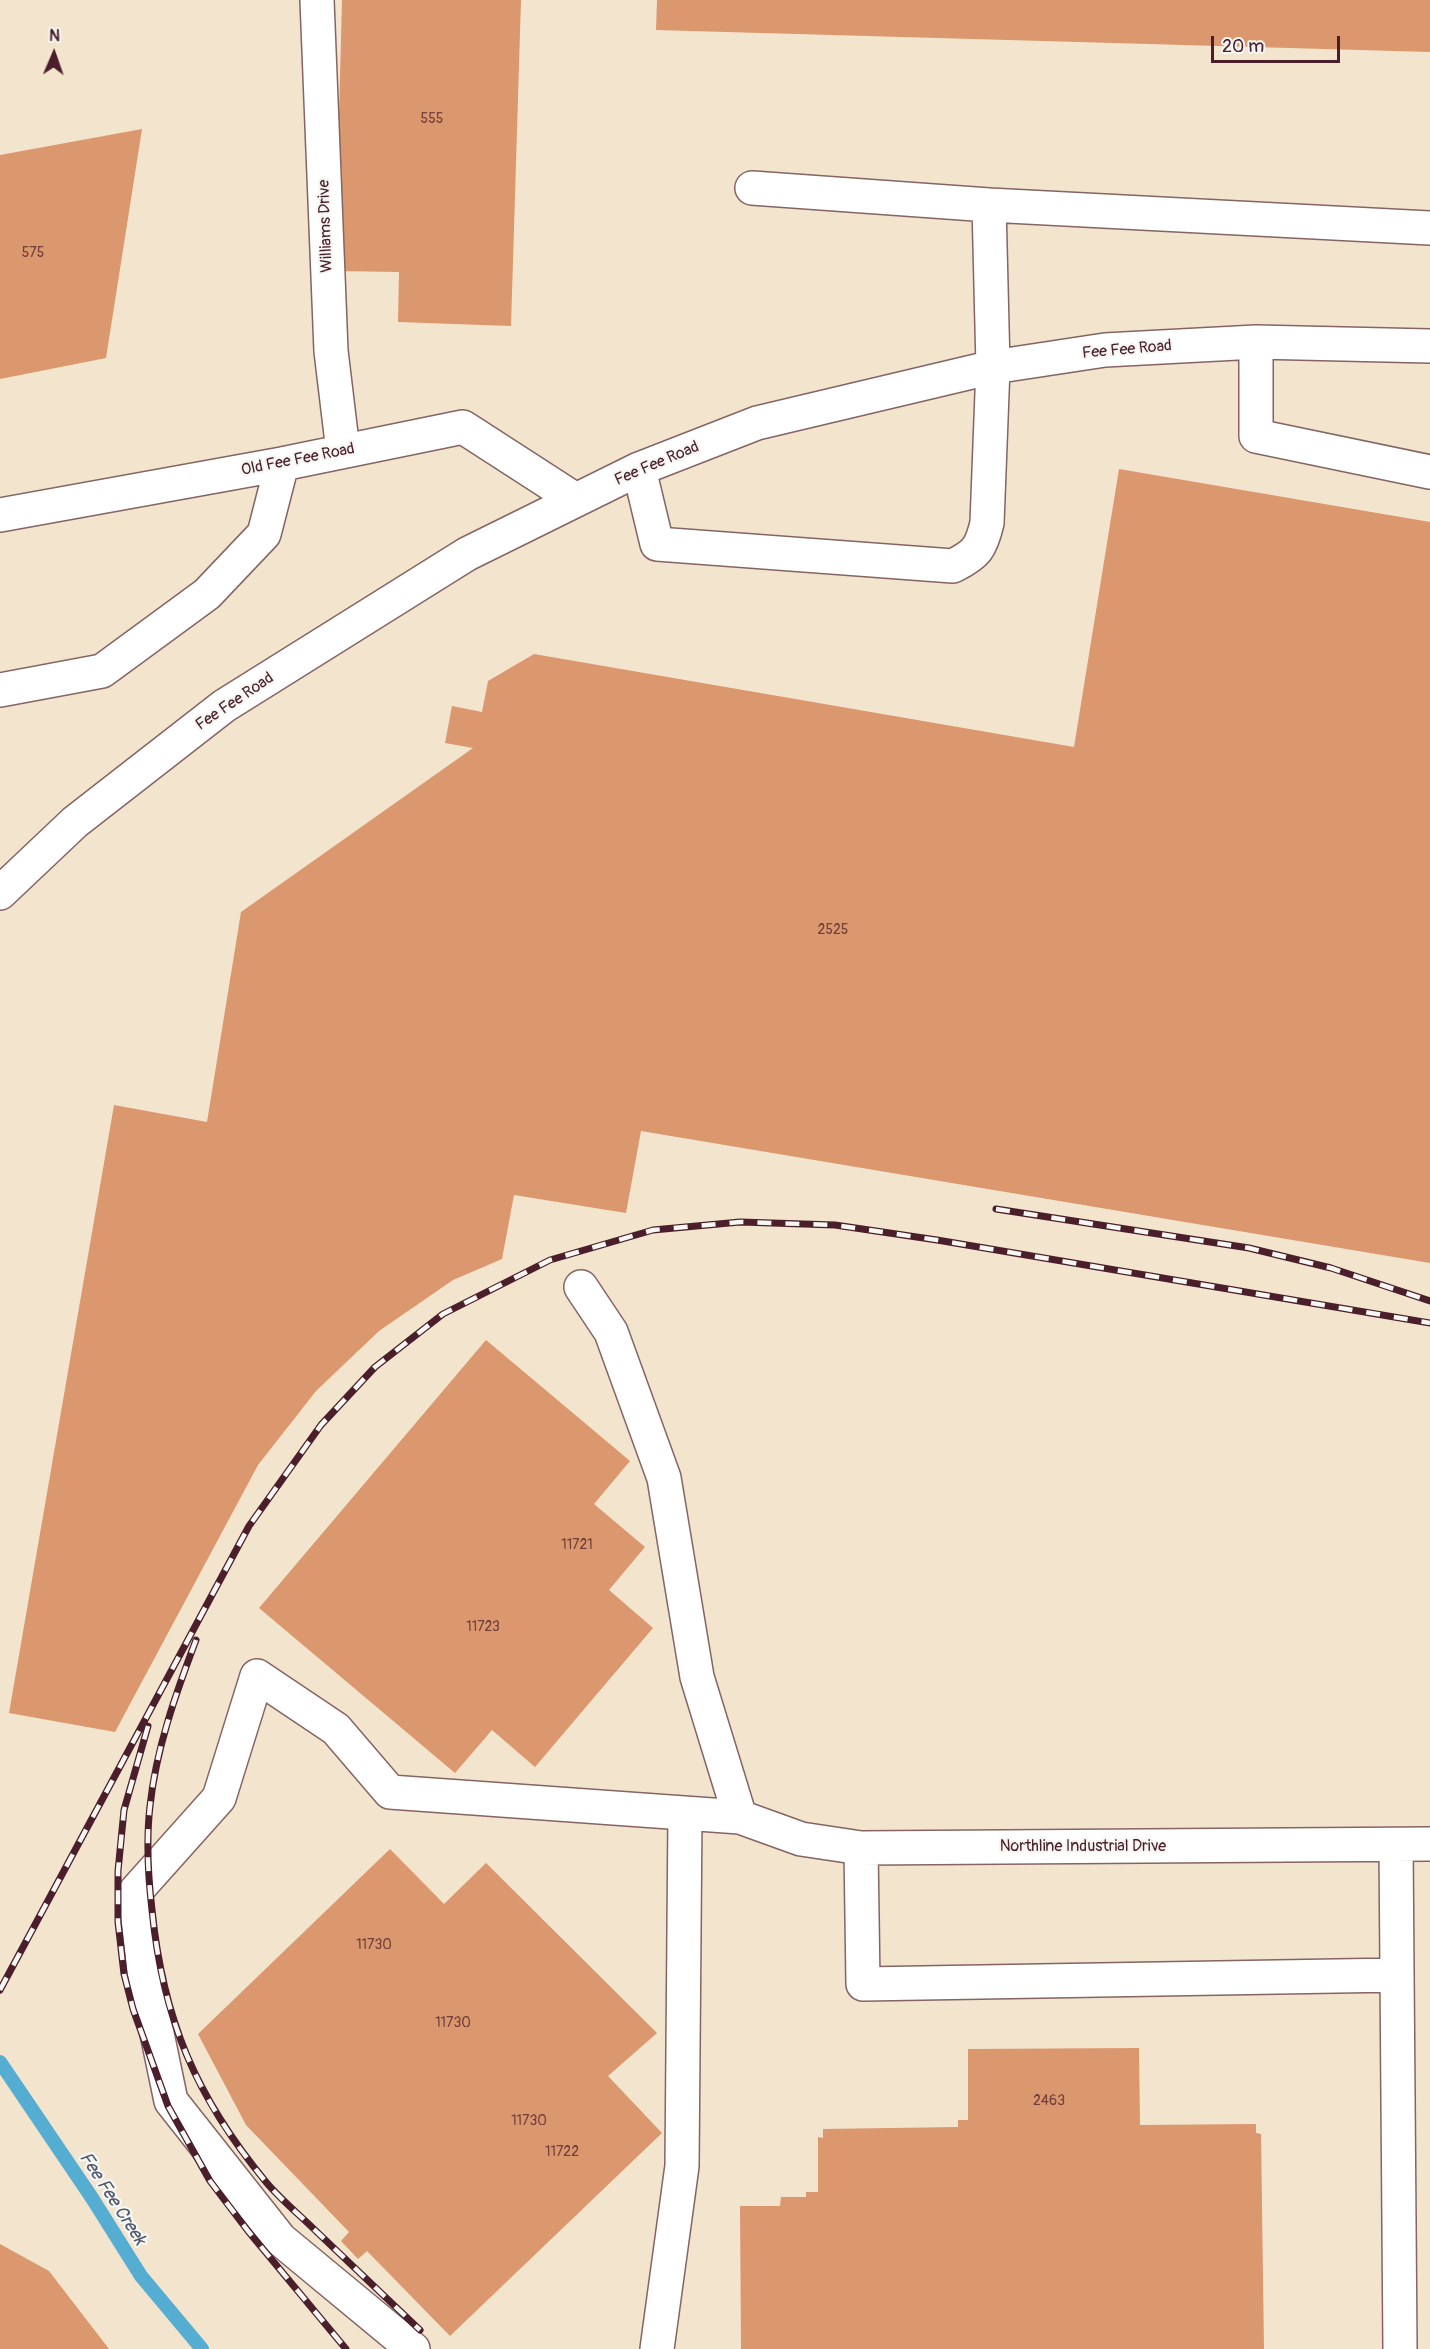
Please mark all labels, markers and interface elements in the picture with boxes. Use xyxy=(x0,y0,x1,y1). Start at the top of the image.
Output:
north arrow xyxy=(24,24,84,84)
scale bar xyxy=(1214,24,1343,62)
text: N xyxy=(49,26,60,46)
text: 20 m xyxy=(1222,35,1264,58)
house number: 555 xyxy=(421,111,443,127)
street label: Williams Drive xyxy=(315,179,337,273)
house number: 575 xyxy=(22,245,44,261)
street label: Fee Fee Road xyxy=(1081,337,1173,363)
street label: Fee Fee Road xyxy=(612,438,702,490)
street label: Old Fee Fee Road xyxy=(240,440,356,480)
street label: Fee Fee Road xyxy=(192,669,278,735)
house number: 2525 xyxy=(818,922,848,938)
house number: 11721 xyxy=(561,1537,593,1553)
house number: 11723 xyxy=(466,1619,500,1635)
street label: Northline Industrial Drive xyxy=(1000,1837,1166,1857)
house number: 11730 xyxy=(356,1937,392,1953)
house number: 11730 xyxy=(435,2015,471,2031)
house number: 2463 xyxy=(1033,2093,1065,2109)
house number: 11730 xyxy=(511,2113,547,2129)
house number: 11722 xyxy=(545,2144,579,2160)
water label: Fee Fee Creek xyxy=(74,2149,150,2249)

